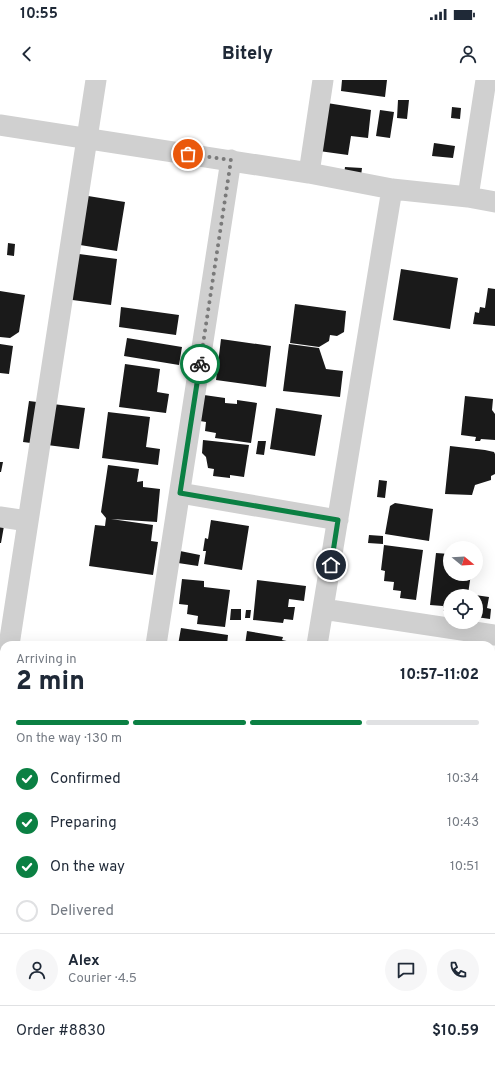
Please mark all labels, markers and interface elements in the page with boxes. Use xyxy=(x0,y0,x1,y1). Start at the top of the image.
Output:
text: 10:55 xyxy=(20,5,58,24)
icon: back xyxy=(16,43,38,65)
text: Bitely xyxy=(222,43,273,66)
icon: person xyxy=(457,43,479,65)
pin xyxy=(171,137,205,171)
icon: bag xyxy=(177,143,199,165)
courier xyxy=(180,344,220,384)
icon: bike xyxy=(189,353,211,375)
north arrow xyxy=(443,541,483,581)
map controls xyxy=(443,541,483,629)
pin xyxy=(314,548,348,582)
icon: home xyxy=(320,554,342,576)
button: locate xyxy=(443,589,483,629)
text: Arriving in xyxy=(16,652,77,668)
text: 2 min xyxy=(16,666,85,699)
text: 10:57–11:02 xyxy=(400,666,479,685)
text: On the way · 130 m xyxy=(16,731,122,747)
icon: check xyxy=(16,768,38,790)
text: Confirmed xyxy=(50,770,121,789)
text: 10:34 xyxy=(447,771,479,787)
icon: check xyxy=(16,812,38,834)
text: Preparing xyxy=(50,814,117,833)
text: 10:43 xyxy=(447,815,479,831)
icon: check xyxy=(16,856,38,878)
text: On the way xyxy=(50,858,125,877)
text: 10:51 xyxy=(450,859,479,875)
text: Delivered xyxy=(50,902,114,921)
button: person xyxy=(16,949,58,991)
button: chat xyxy=(385,949,427,991)
button: phone xyxy=(437,949,479,991)
text: Alex xyxy=(68,952,100,971)
text: Courier · 4.5 xyxy=(68,971,137,987)
text: Order #8830 xyxy=(16,1022,106,1041)
text: $10.59 xyxy=(432,1022,479,1041)

